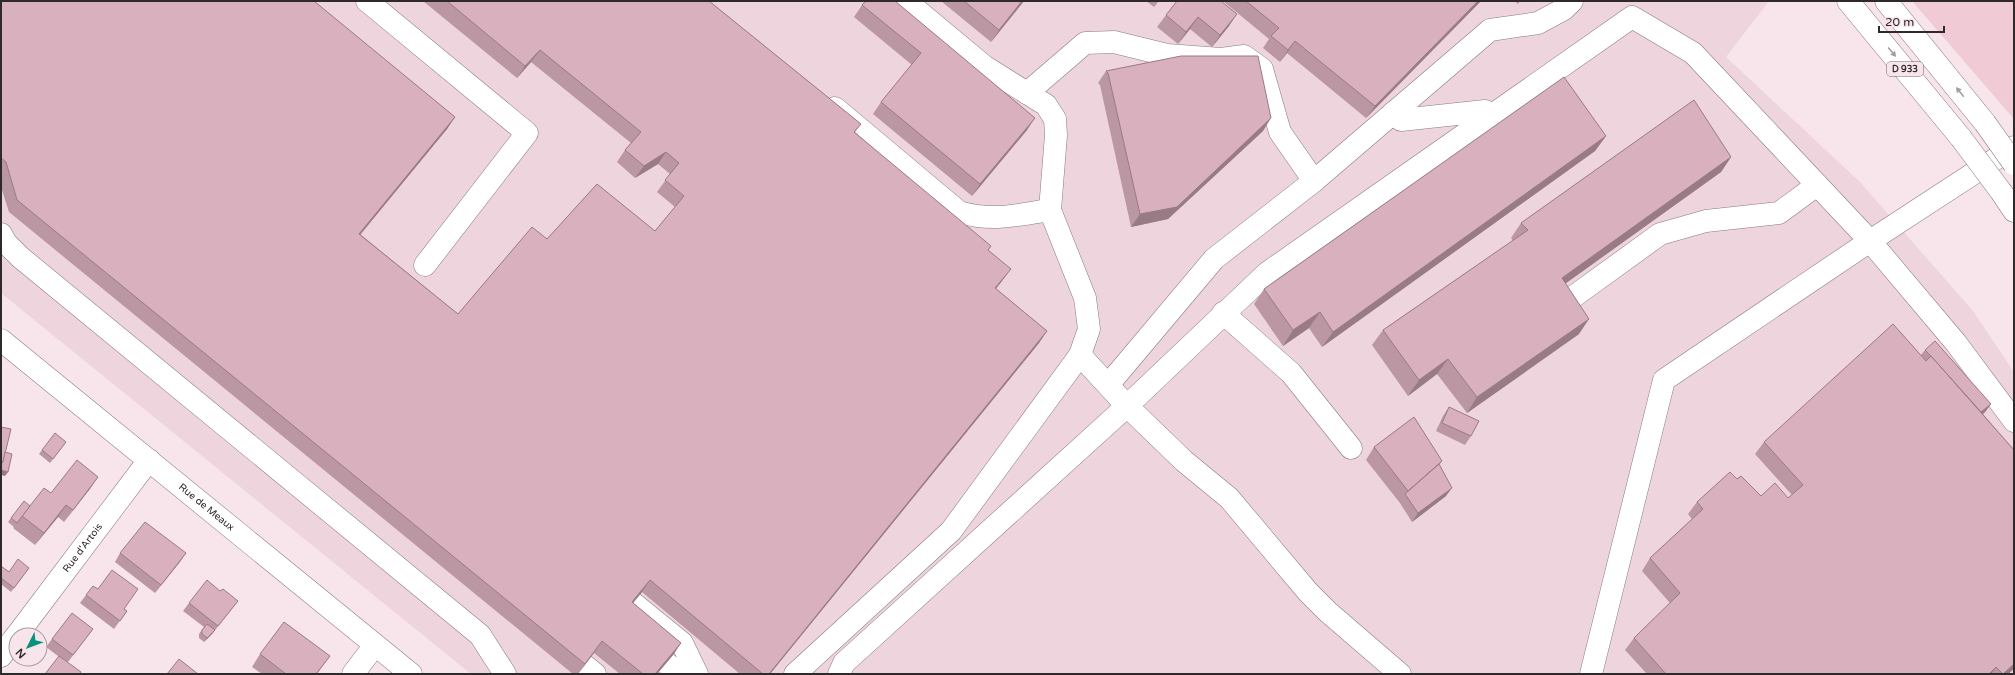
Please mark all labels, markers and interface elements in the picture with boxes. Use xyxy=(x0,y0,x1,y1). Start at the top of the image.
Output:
scale bar xyxy=(1879,8,1944,34)
text: 20 m xyxy=(1885,15,1914,29)
one-way arrow xyxy=(1887,46,1896,57)
road number: D 933 xyxy=(1887,62,1923,76)
one-way arrow xyxy=(1956,87,1965,98)
street label: Rue de Meaux xyxy=(176,481,237,534)
street label: Rue d'Artois xyxy=(60,521,105,575)
north arrow xyxy=(8,627,48,667)
text: N xyxy=(13,646,29,661)

